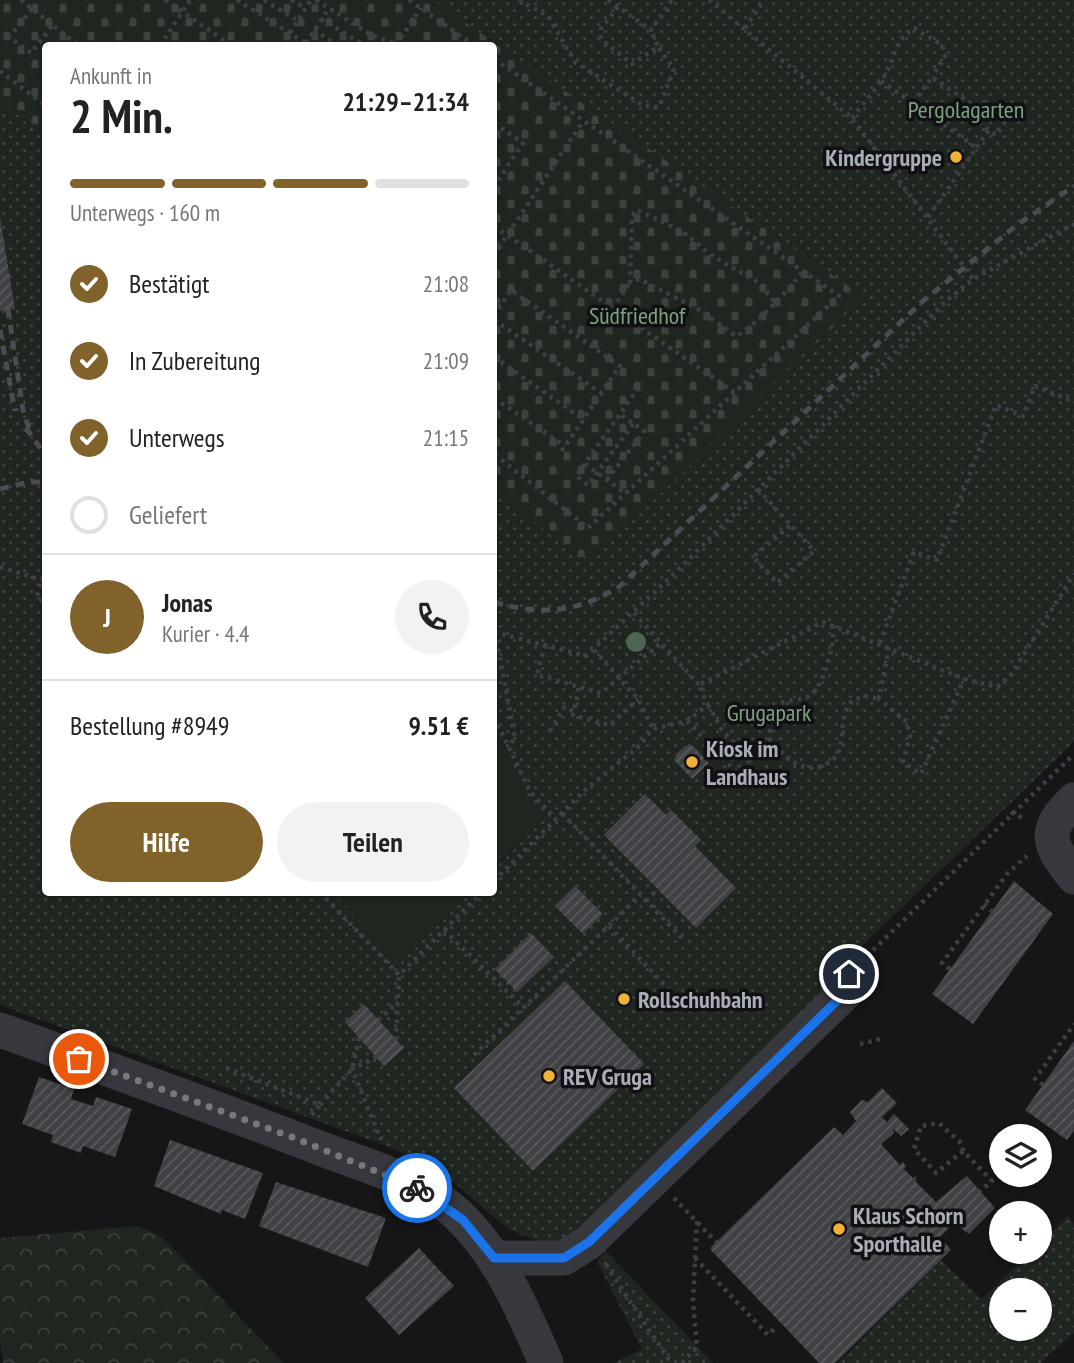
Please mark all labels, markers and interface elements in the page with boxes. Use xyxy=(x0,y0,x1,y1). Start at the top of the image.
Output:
text: Ankunft in xyxy=(70,61,152,90)
text: 21:29–21:34 xyxy=(342,85,469,118)
text: 2 Min. xyxy=(70,86,173,146)
park label: Pergolagarten xyxy=(908,94,1024,125)
place label: Kindergruppe xyxy=(825,142,942,173)
marker: Kindergruppe xyxy=(948,149,964,165)
text: Unterwegs · 160 m xyxy=(70,198,220,227)
icon: check xyxy=(70,265,108,303)
text: Bestätigt xyxy=(129,267,210,300)
text: 21:08 xyxy=(423,269,469,298)
park label: Südfriedhof xyxy=(589,300,686,331)
icon: check xyxy=(70,342,108,380)
text: In Zubereitung xyxy=(129,344,260,377)
text: 21:09 xyxy=(423,346,469,375)
icon: check xyxy=(70,419,108,457)
text: Unterwegs xyxy=(129,421,224,454)
text: 21:15 xyxy=(423,423,469,452)
text: Geliefert xyxy=(129,498,207,531)
button: phone xyxy=(395,580,469,654)
text: Jonas xyxy=(162,586,213,619)
text: J xyxy=(103,601,111,634)
text: Kurier · 4.4 xyxy=(162,619,249,648)
park label: Grugapark xyxy=(727,697,812,728)
text: Bestellung #8949 xyxy=(70,709,230,742)
text: 9.51 € xyxy=(408,709,469,742)
place label: Kiosk im Landhaus xyxy=(706,733,787,792)
marker: Kiosk im Landhaus xyxy=(684,754,700,770)
button: Hilfe xyxy=(70,802,263,882)
button: Teilen xyxy=(277,802,469,882)
pin xyxy=(819,944,879,1004)
icon: home xyxy=(830,955,868,993)
place label: Rollschuhbahn xyxy=(638,984,763,1015)
marker: Rollschuhbahn xyxy=(616,991,632,1007)
pin xyxy=(49,1029,109,1089)
icon: bag xyxy=(60,1040,98,1078)
place label: REV Gruga xyxy=(563,1061,652,1092)
marker: REV Gruga xyxy=(541,1068,557,1084)
map controls xyxy=(989,1124,1052,1341)
button: layers xyxy=(989,1124,1052,1187)
courier xyxy=(382,1153,452,1223)
icon: bike xyxy=(398,1169,436,1207)
place label: Klaus Schorn Sporthalle xyxy=(853,1200,963,1259)
button: + xyxy=(989,1201,1052,1264)
marker: Klaus Schorn Sporthalle xyxy=(831,1221,847,1237)
button: − xyxy=(989,1278,1052,1341)

